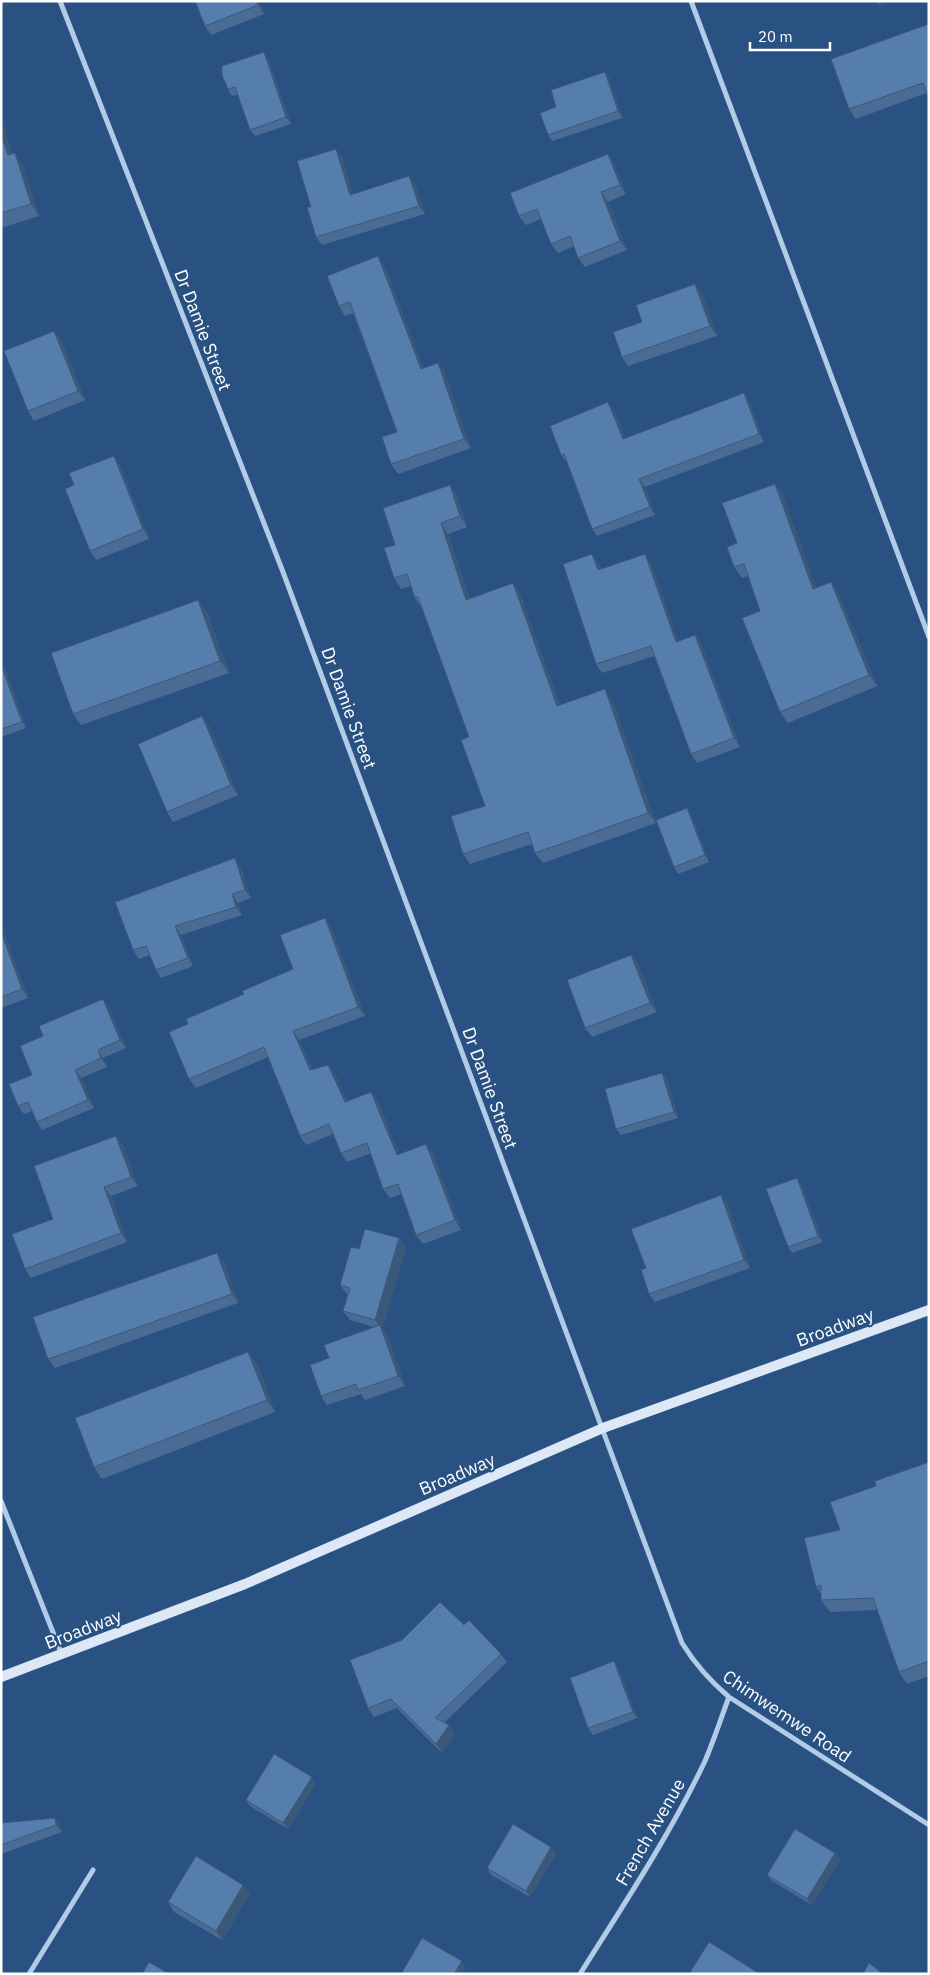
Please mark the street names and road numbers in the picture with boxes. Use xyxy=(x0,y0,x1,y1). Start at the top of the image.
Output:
street label: Dr Damie Street xyxy=(169,266,237,394)
street label: Dr Damie Street xyxy=(316,644,382,772)
street label: Dr Damie Street xyxy=(457,1024,523,1152)
street label: Broadway xyxy=(793,1302,877,1352)
street label: Broadway xyxy=(415,1448,499,1500)
street label: Broadway xyxy=(41,1604,125,1654)
street label: Chimwemwe Road xyxy=(718,1665,856,1767)
street label: French Avenue xyxy=(610,1774,690,1890)

